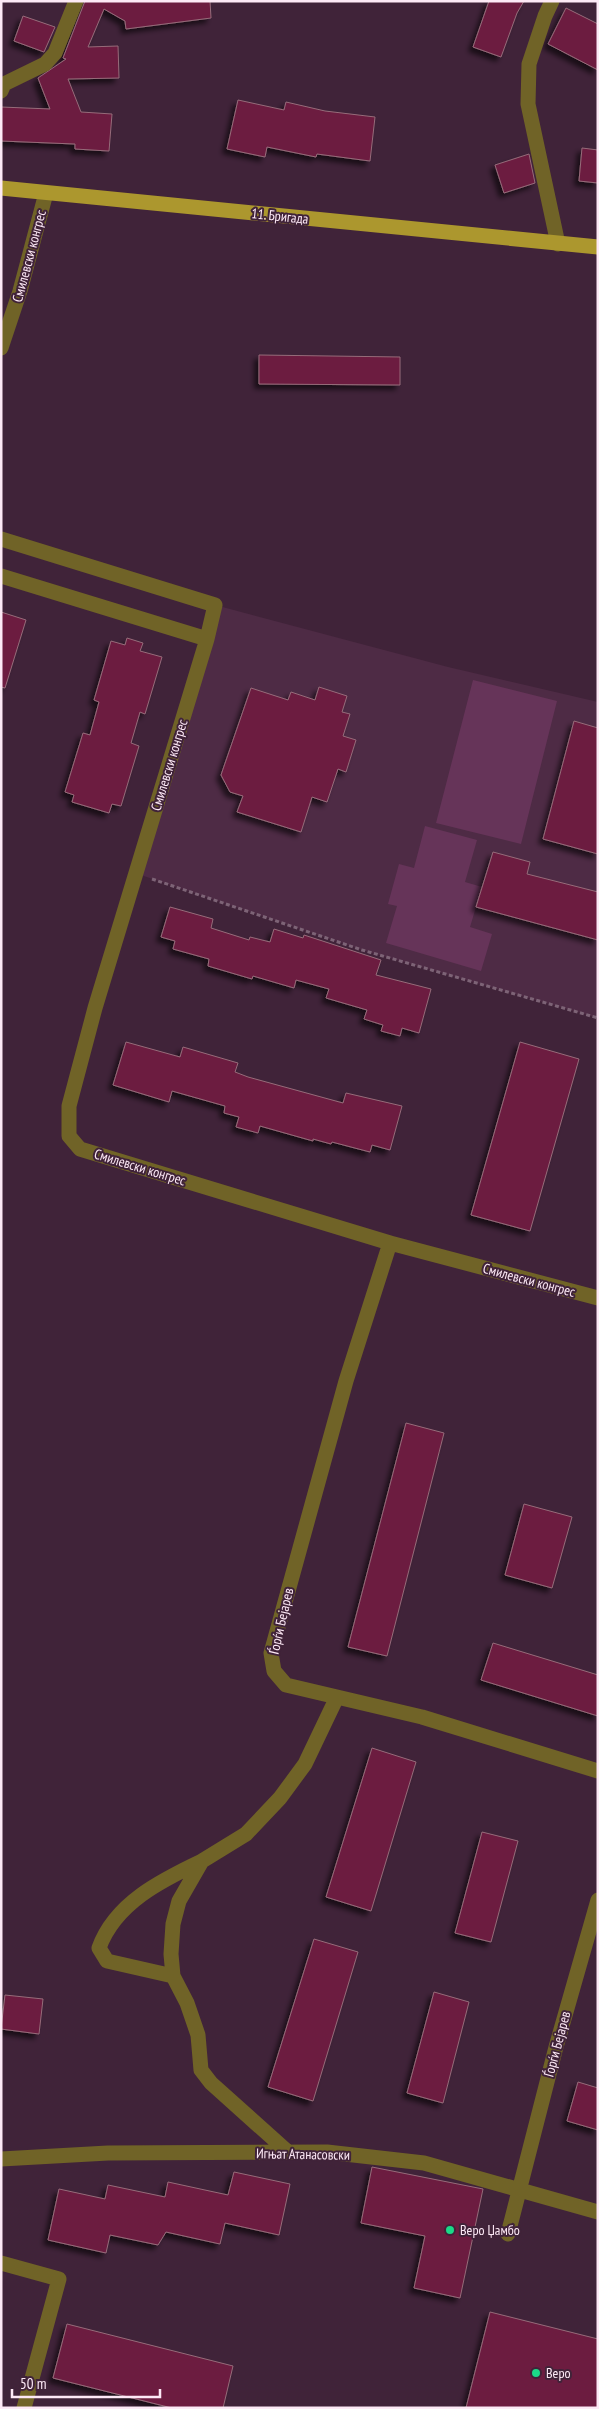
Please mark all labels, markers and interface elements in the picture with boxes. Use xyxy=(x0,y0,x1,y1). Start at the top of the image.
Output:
street label: 11. Бригада xyxy=(251,204,309,228)
street label: Смилевски конгрес xyxy=(8,208,50,304)
street label: Смилевски конгрес xyxy=(147,717,191,813)
street label: Смилевски конгрес xyxy=(92,1145,188,1189)
street label: Смилевски конгрес xyxy=(481,1259,577,1301)
street label: Ѓорѓи Бејарев xyxy=(265,1586,297,1656)
street label: Ѓорѓи Бејарев xyxy=(540,2009,574,2079)
street label: Игњат Атанасовски xyxy=(256,2144,350,2164)
place label: Веро Џамбо xyxy=(460,2221,520,2239)
marker: Веро Џамбо xyxy=(444,2224,456,2236)
place label: Веро xyxy=(546,2364,571,2382)
scale bar xyxy=(12,2366,160,2398)
marker: Веро xyxy=(530,2367,542,2379)
text: 50 m xyxy=(20,2374,46,2393)

